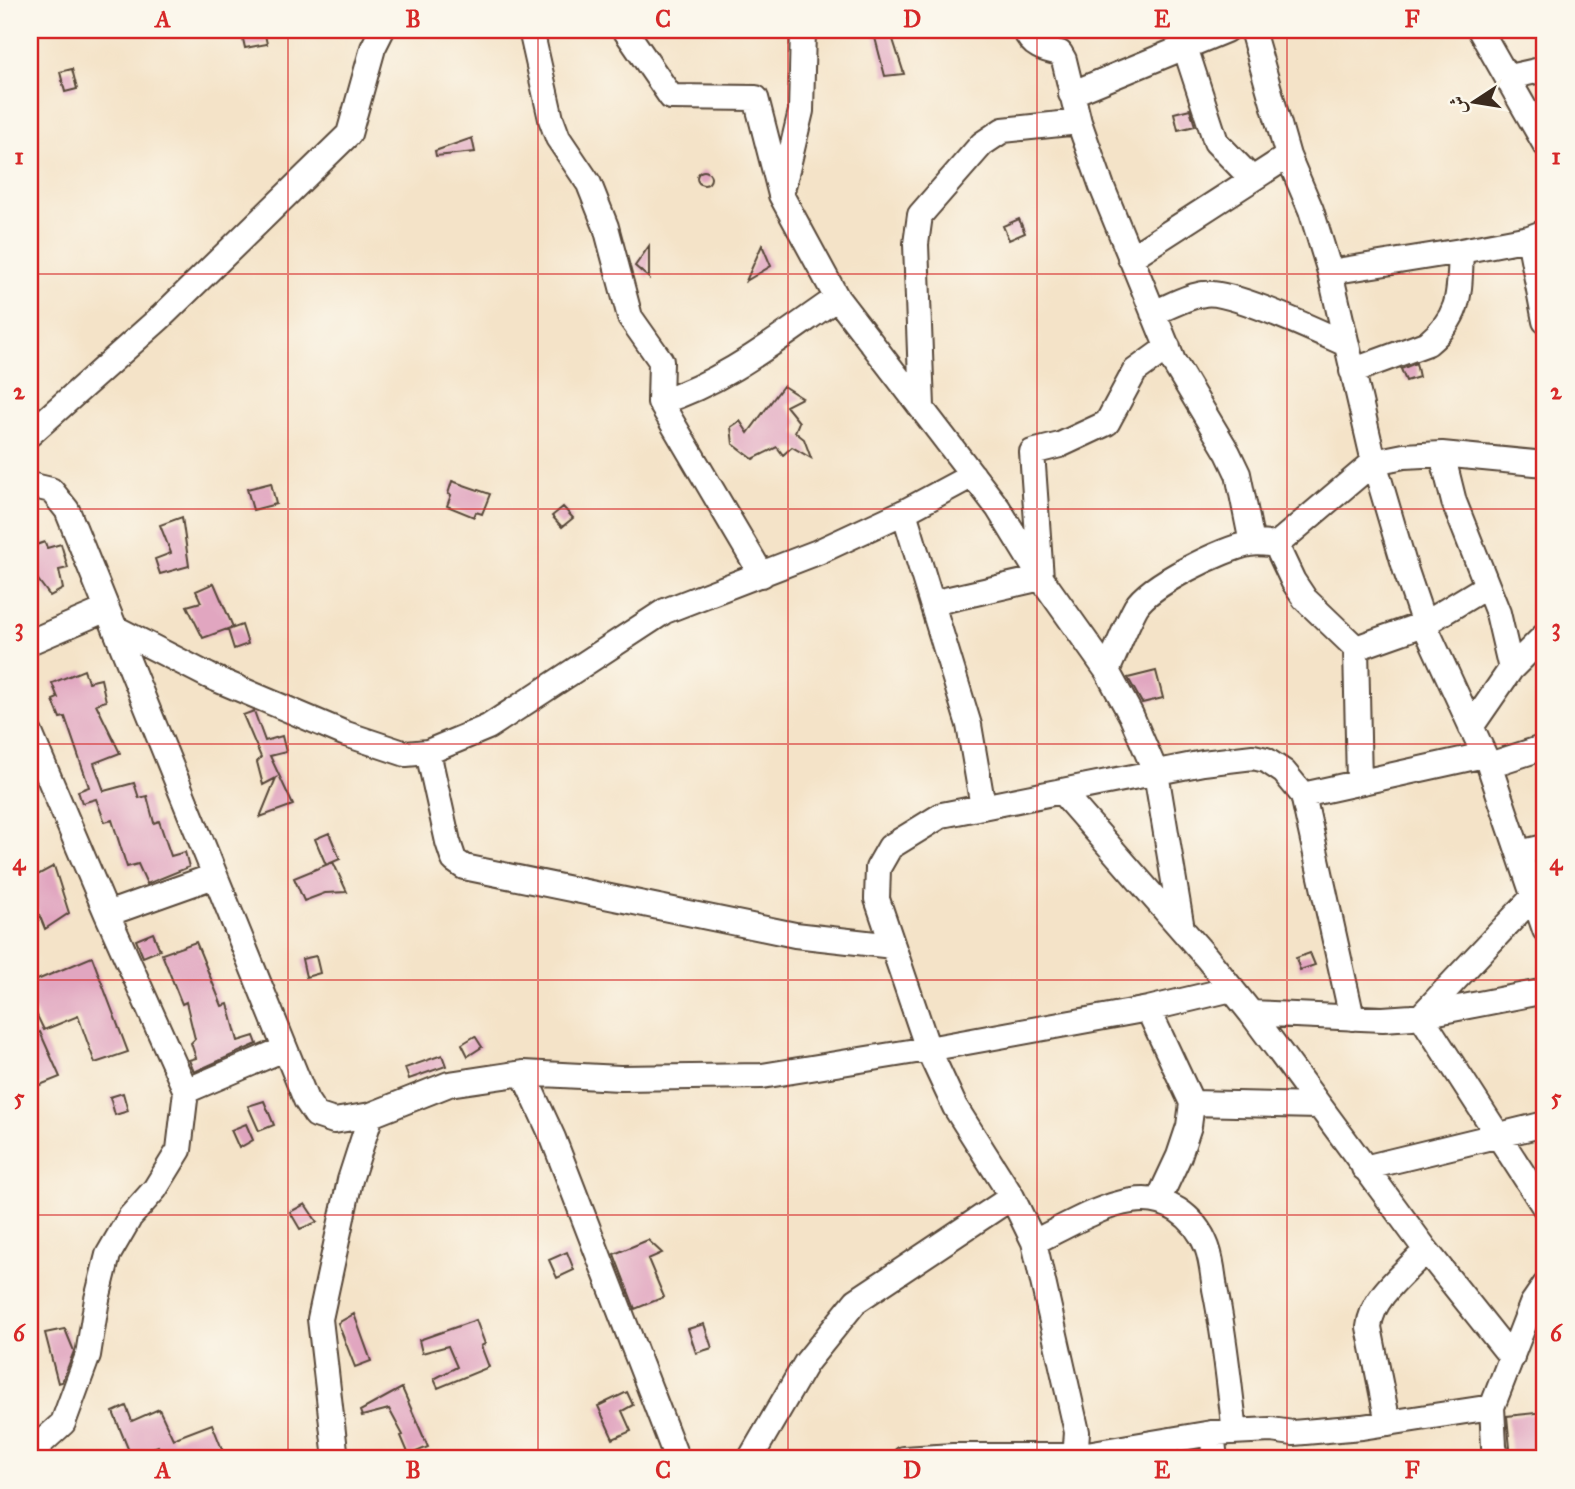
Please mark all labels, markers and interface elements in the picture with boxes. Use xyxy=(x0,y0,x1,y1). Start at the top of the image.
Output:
text: A xyxy=(153,5,171,33)
text: B xyxy=(405,5,421,33)
text: C xyxy=(655,5,671,33)
text: D xyxy=(903,5,921,33)
text: E xyxy=(1154,5,1171,33)
text: F xyxy=(1404,5,1420,33)
north arrow xyxy=(1438,66,1508,136)
text: ش xyxy=(1445,94,1471,117)
text: 1 xyxy=(14,142,24,170)
text: 1 xyxy=(1551,142,1561,170)
text: 2 xyxy=(13,377,25,405)
text: 2 xyxy=(1550,377,1562,405)
text: 3 xyxy=(14,613,24,642)
text: 3 xyxy=(1551,613,1561,642)
text: 4 xyxy=(13,848,27,876)
text: 4 xyxy=(1550,848,1564,876)
text: 5 xyxy=(14,1083,25,1111)
text: 5 xyxy=(1551,1083,1562,1111)
text: 6 xyxy=(13,1319,26,1347)
text: 6 xyxy=(1550,1319,1563,1347)
text: A xyxy=(153,1456,171,1484)
text: B xyxy=(405,1456,421,1484)
text: C xyxy=(655,1456,671,1484)
text: D xyxy=(903,1456,921,1484)
text: E xyxy=(1154,1456,1171,1484)
text: F xyxy=(1404,1456,1420,1484)

